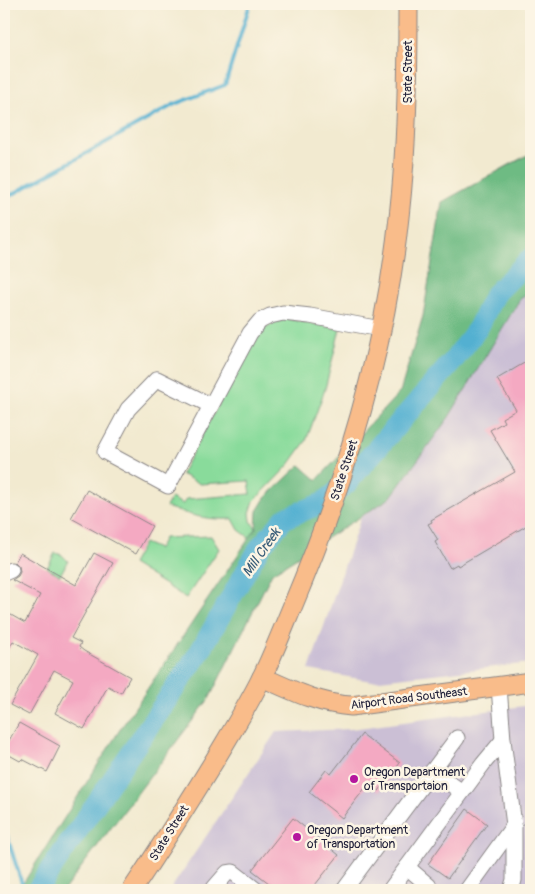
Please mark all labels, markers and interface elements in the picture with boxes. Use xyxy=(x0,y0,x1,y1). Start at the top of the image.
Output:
street label: State Street xyxy=(401,40,416,103)
street label: State Street xyxy=(328,438,361,502)
water label: Mill Creek xyxy=(239,524,285,580)
street label: Airport Road Southeast xyxy=(350,684,468,713)
place label: Oregon Department of Transportaion xyxy=(364,765,465,794)
marker: Oregon Department of Transportaion xyxy=(348,773,360,785)
street label: State Street xyxy=(146,802,193,864)
place label: Oregon Department of Transportation xyxy=(307,823,408,852)
marker: Oregon Department of Transportation xyxy=(291,831,303,843)

